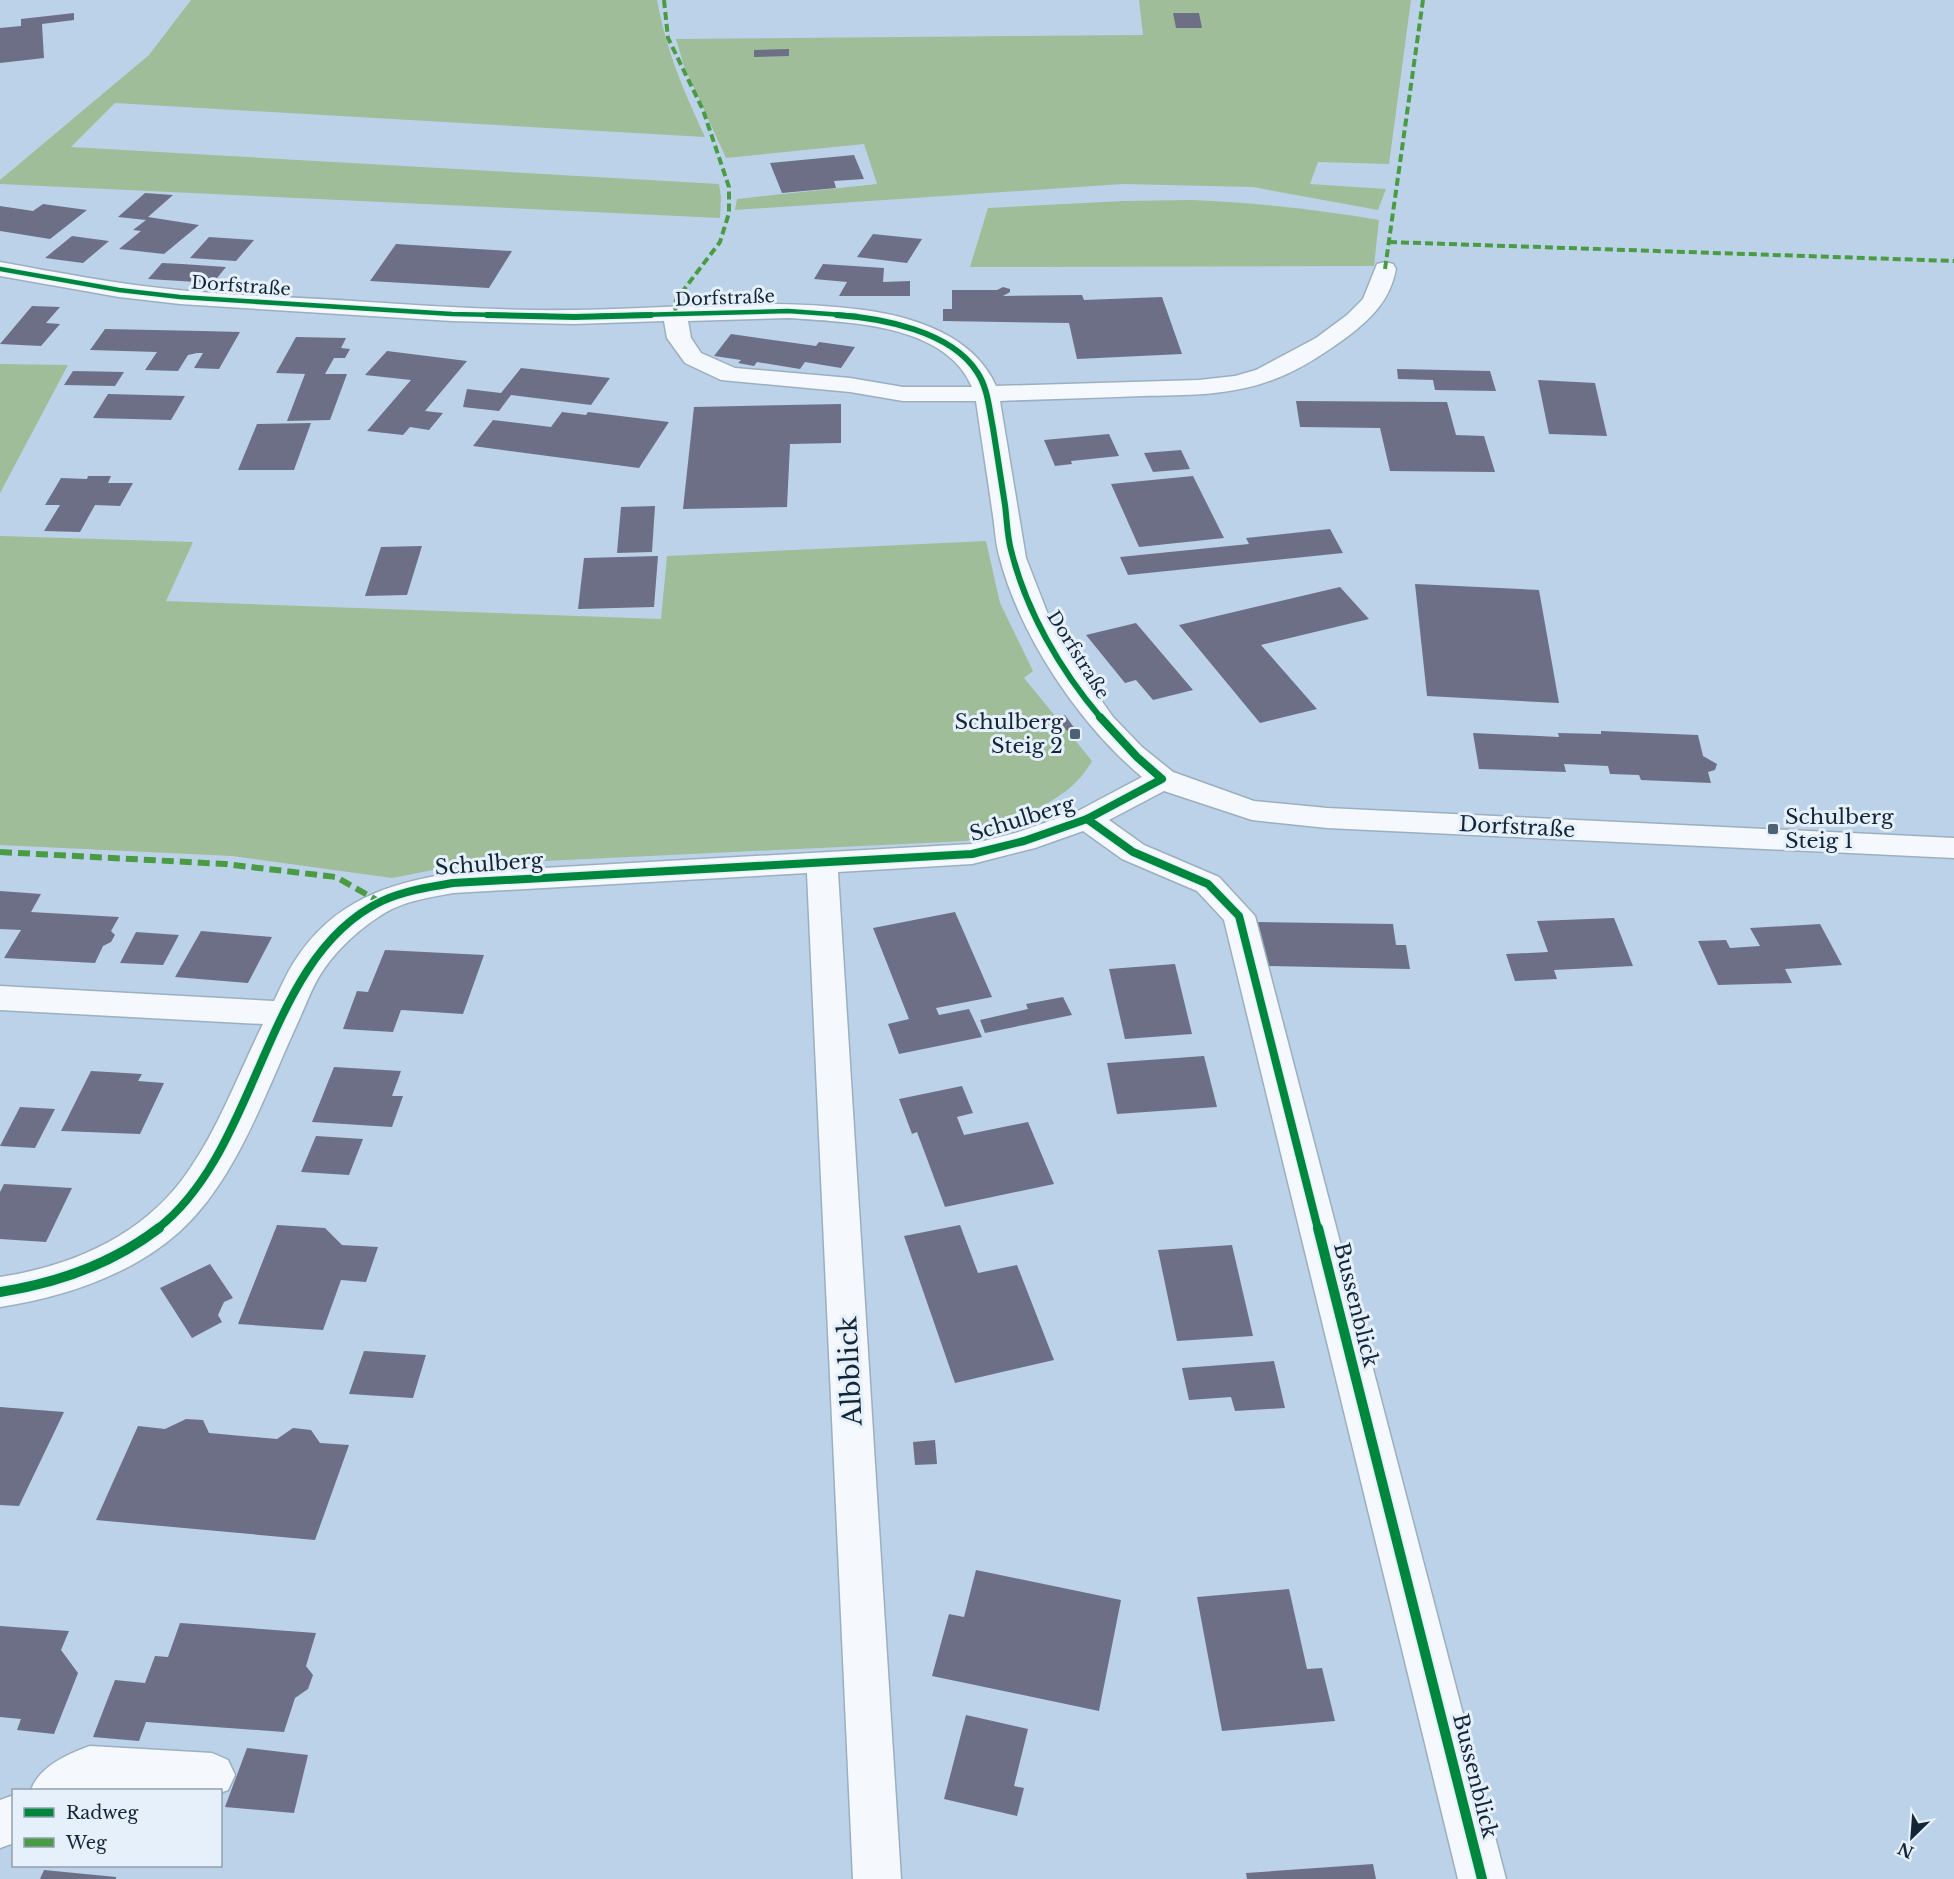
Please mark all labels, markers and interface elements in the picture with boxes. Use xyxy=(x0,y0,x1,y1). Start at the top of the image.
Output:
street label: Dorfstraße xyxy=(190,272,292,300)
street label: Dorfstraße xyxy=(675,285,775,311)
street label: Dorfstraße xyxy=(1042,607,1114,703)
place label: Schulberg Steig 2 xyxy=(954,709,1063,759)
marker: Schulberg Steig 2 xyxy=(1068,727,1082,741)
street label: Schulberg xyxy=(966,791,1078,847)
place label: Schulberg Steig 1 xyxy=(1785,804,1894,854)
street label: Dorfstraße xyxy=(1458,811,1576,843)
marker: Schulberg Steig 1 xyxy=(1766,822,1780,836)
street label: Schulberg xyxy=(434,847,544,881)
street label: Bussenblick xyxy=(1328,1240,1384,1370)
street label: Albblick xyxy=(831,1315,869,1428)
street label: Bussenblick xyxy=(1447,1711,1503,1841)
legend xyxy=(12,1789,222,1867)
text: Radweg xyxy=(66,1802,139,1824)
north arrow xyxy=(1882,1807,1942,1867)
text: Weg xyxy=(65,1832,107,1854)
text: N xyxy=(1895,1838,1917,1863)

